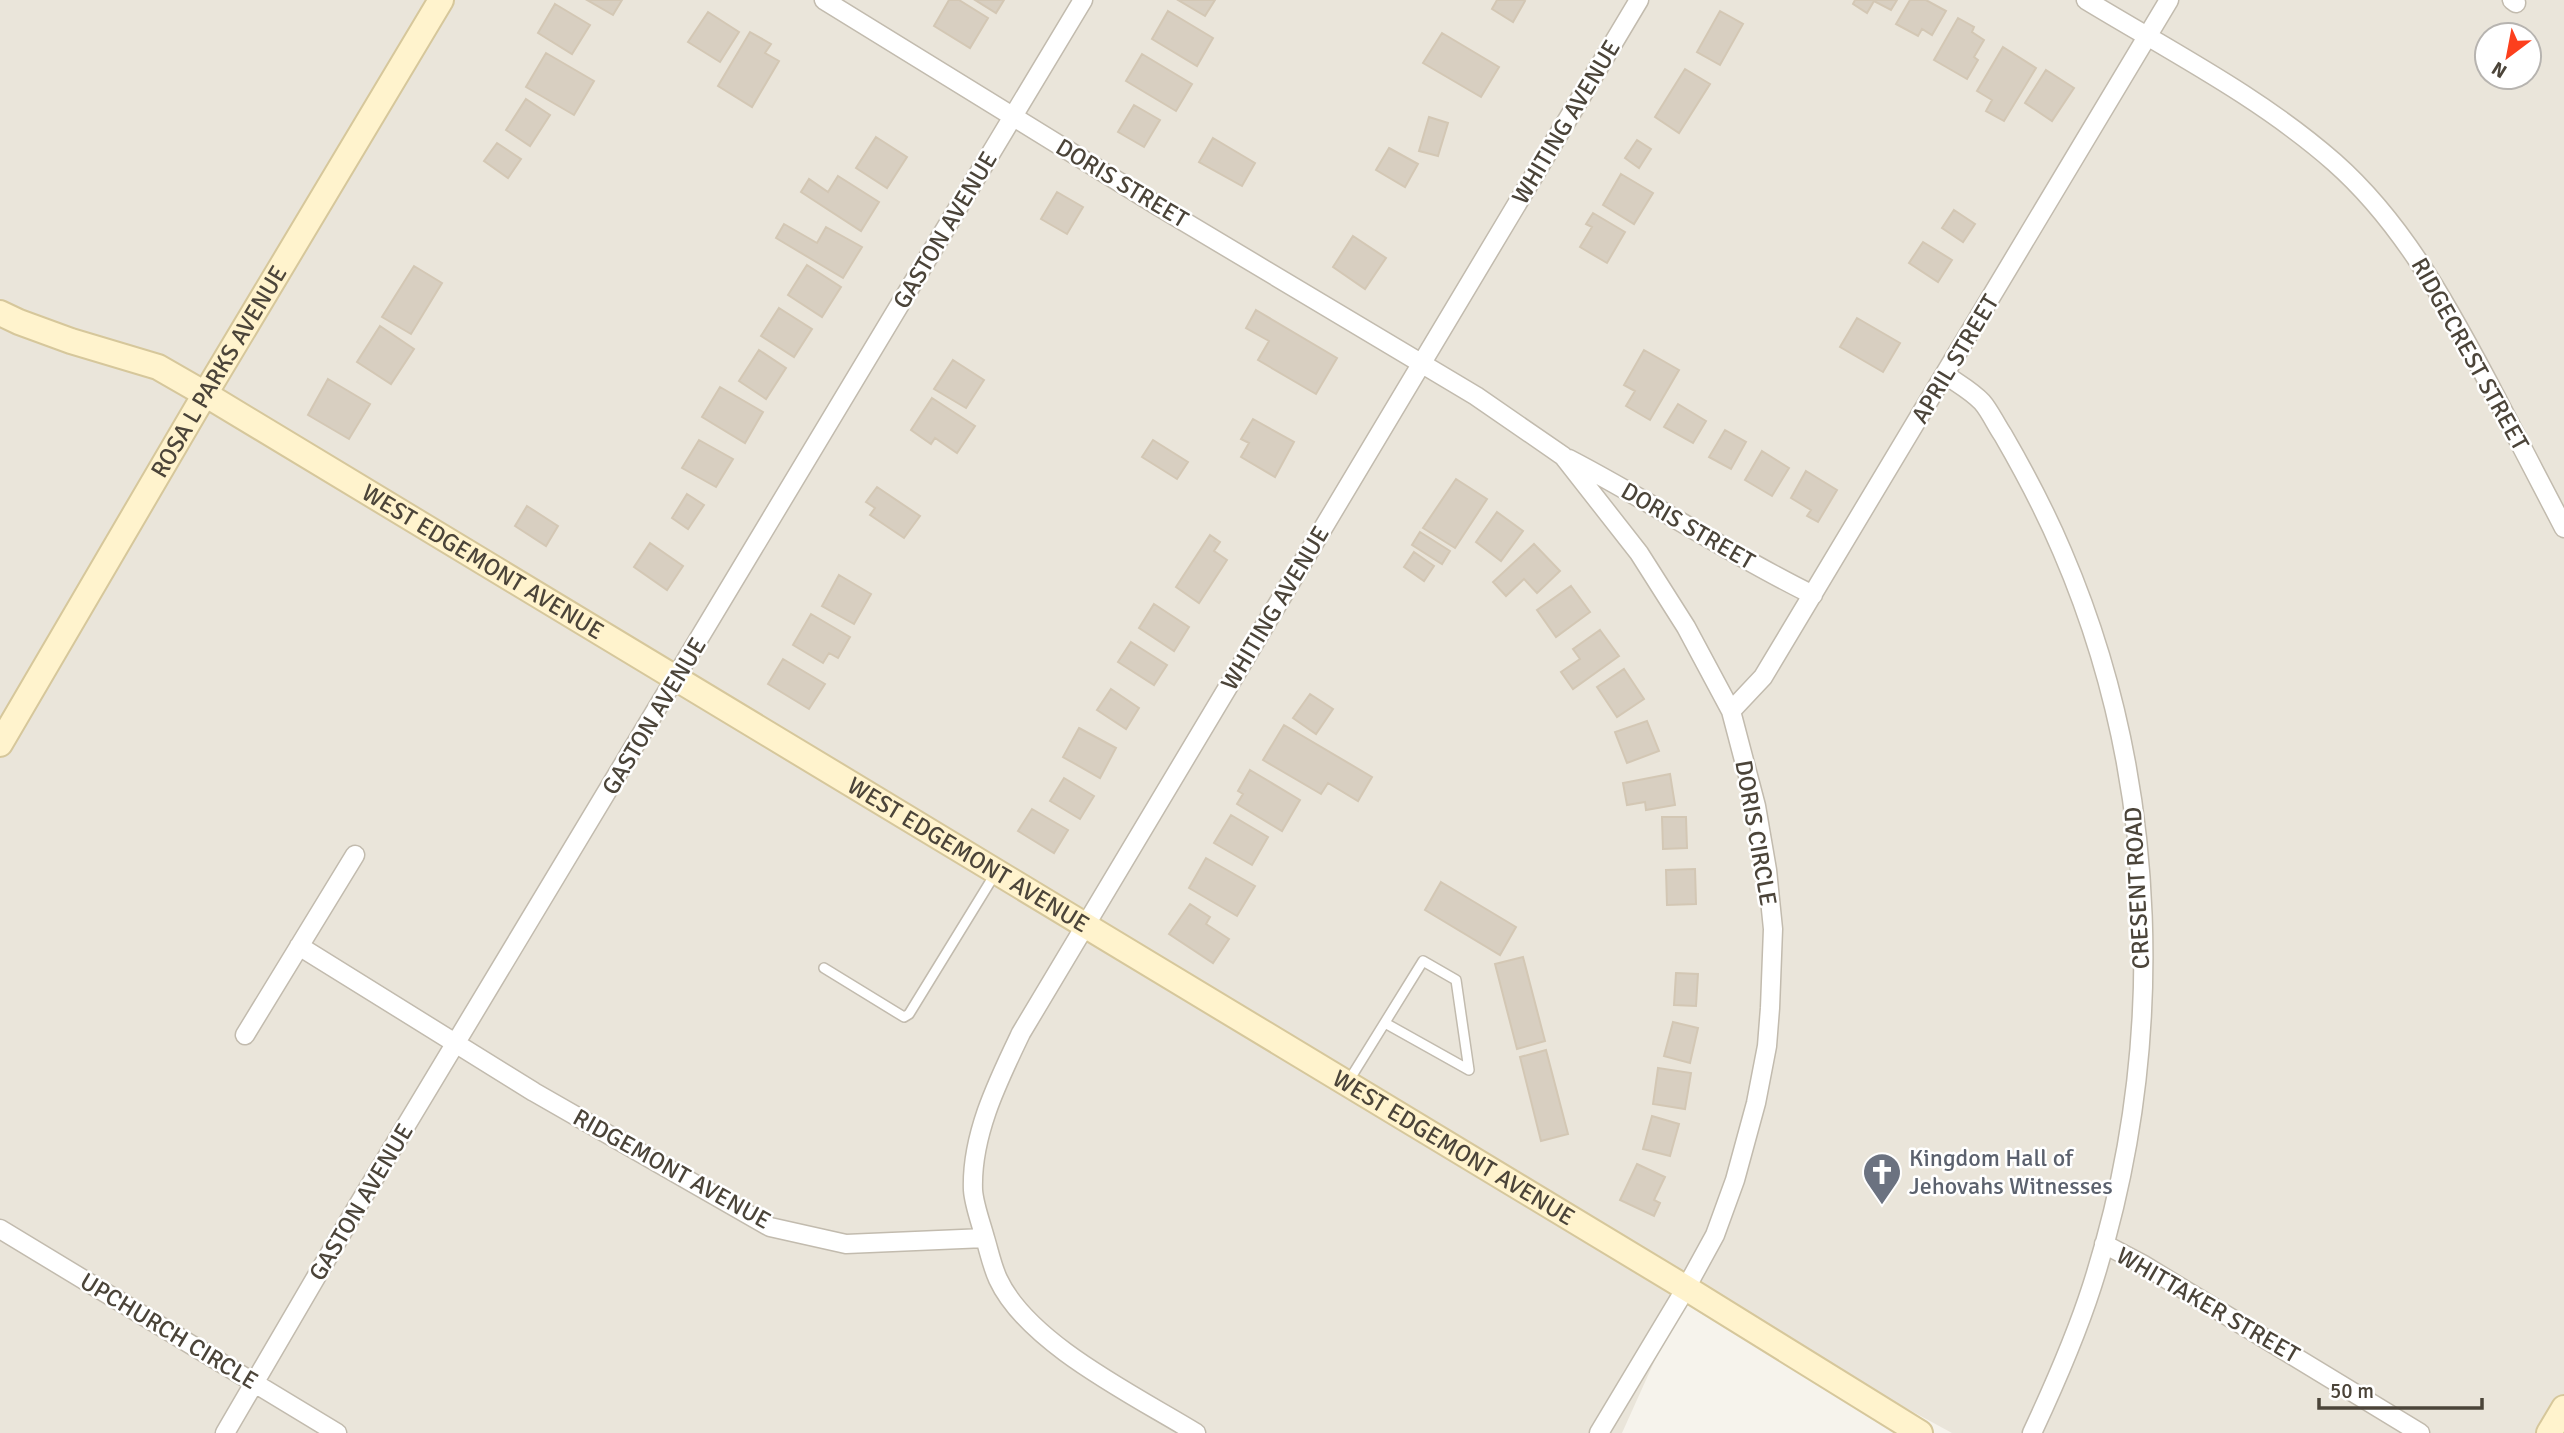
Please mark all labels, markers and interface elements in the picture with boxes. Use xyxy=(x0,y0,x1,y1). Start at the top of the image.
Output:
north arrow xyxy=(2473,21,2543,91)
street label: WHITING AVENUE xyxy=(1505,34,1627,210)
text: N xyxy=(2488,56,2511,83)
street label: DORIS STREET xyxy=(1050,132,1194,234)
street label: GASTON AVENUE xyxy=(886,146,1004,314)
street label: RIDGECREST STREET xyxy=(2405,252,2536,456)
street label: ROSA L PARKS AVENUE xyxy=(144,260,294,483)
street label: APRIL STREET xyxy=(1905,289,2005,429)
street label: DORIS STREET xyxy=(1616,476,1760,576)
street label: WEST EDGEMONT AVENUE xyxy=(356,477,609,646)
street label: WHITING AVENUE xyxy=(1214,520,1336,696)
street label: GASTON AVENUE xyxy=(595,632,713,800)
street label: DORIS CIRCLE xyxy=(1728,758,1784,908)
street label: WEST EDGEMONT AVENUE xyxy=(842,770,1095,939)
street label: CRESENT ROAD xyxy=(2118,806,2156,970)
street label: WEST EDGEMONT AVENUE xyxy=(1327,1063,1580,1232)
street label: RIDGEMONT AVENUE xyxy=(568,1102,776,1236)
street label: GASTON AVENUE xyxy=(302,1118,420,1286)
place label: Kingdom Hall of Jehovahs Witnesses xyxy=(1909,1143,2113,1201)
church icon: Kingdom Hall of Jehovahs Witnesses xyxy=(1861,1151,1903,1206)
street label: WHITTAKER STREET xyxy=(2111,1240,2305,1370)
street label: UPCHURCH CIRCLE xyxy=(75,1266,263,1396)
scale bar xyxy=(2319,1366,2482,1410)
text: 50 m xyxy=(2330,1378,2374,1404)

